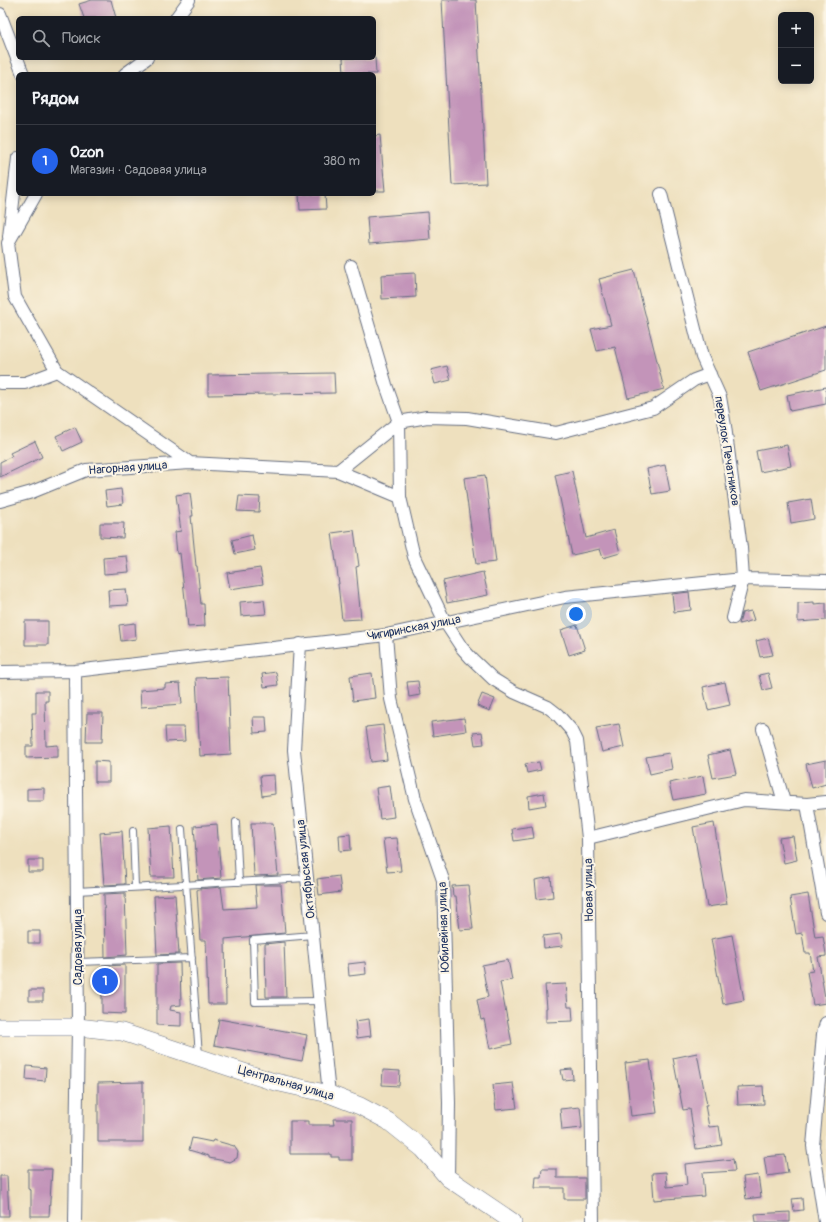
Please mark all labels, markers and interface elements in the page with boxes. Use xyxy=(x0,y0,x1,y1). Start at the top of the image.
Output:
map controls xyxy=(778,12,814,84)
button: + xyxy=(778,12,814,48)
search box xyxy=(16,16,376,60)
icon: search xyxy=(30,27,52,49)
text: Поиск xyxy=(62,29,101,48)
button: − xyxy=(778,48,814,84)
text: Рядом xyxy=(32,88,79,109)
text: Ozon xyxy=(70,143,104,162)
text: 1 xyxy=(42,153,48,169)
text: 380 m xyxy=(323,153,360,169)
text: Магазин · Садовая улица xyxy=(70,162,207,178)
street label: переулок Печатников xyxy=(711,395,743,507)
street label: Нагорная улица xyxy=(88,458,168,478)
your location xyxy=(566,604,586,624)
street label: Чигиринская улица xyxy=(366,611,462,644)
street label: Октябрьская улица xyxy=(293,818,319,919)
street label: Новая улица xyxy=(581,858,597,922)
street label: Юбилейная улица xyxy=(435,881,453,972)
street label: Садовая улица xyxy=(71,908,86,985)
pin: 1 xyxy=(92,966,118,996)
street label: Центральная улица xyxy=(236,1062,336,1104)

